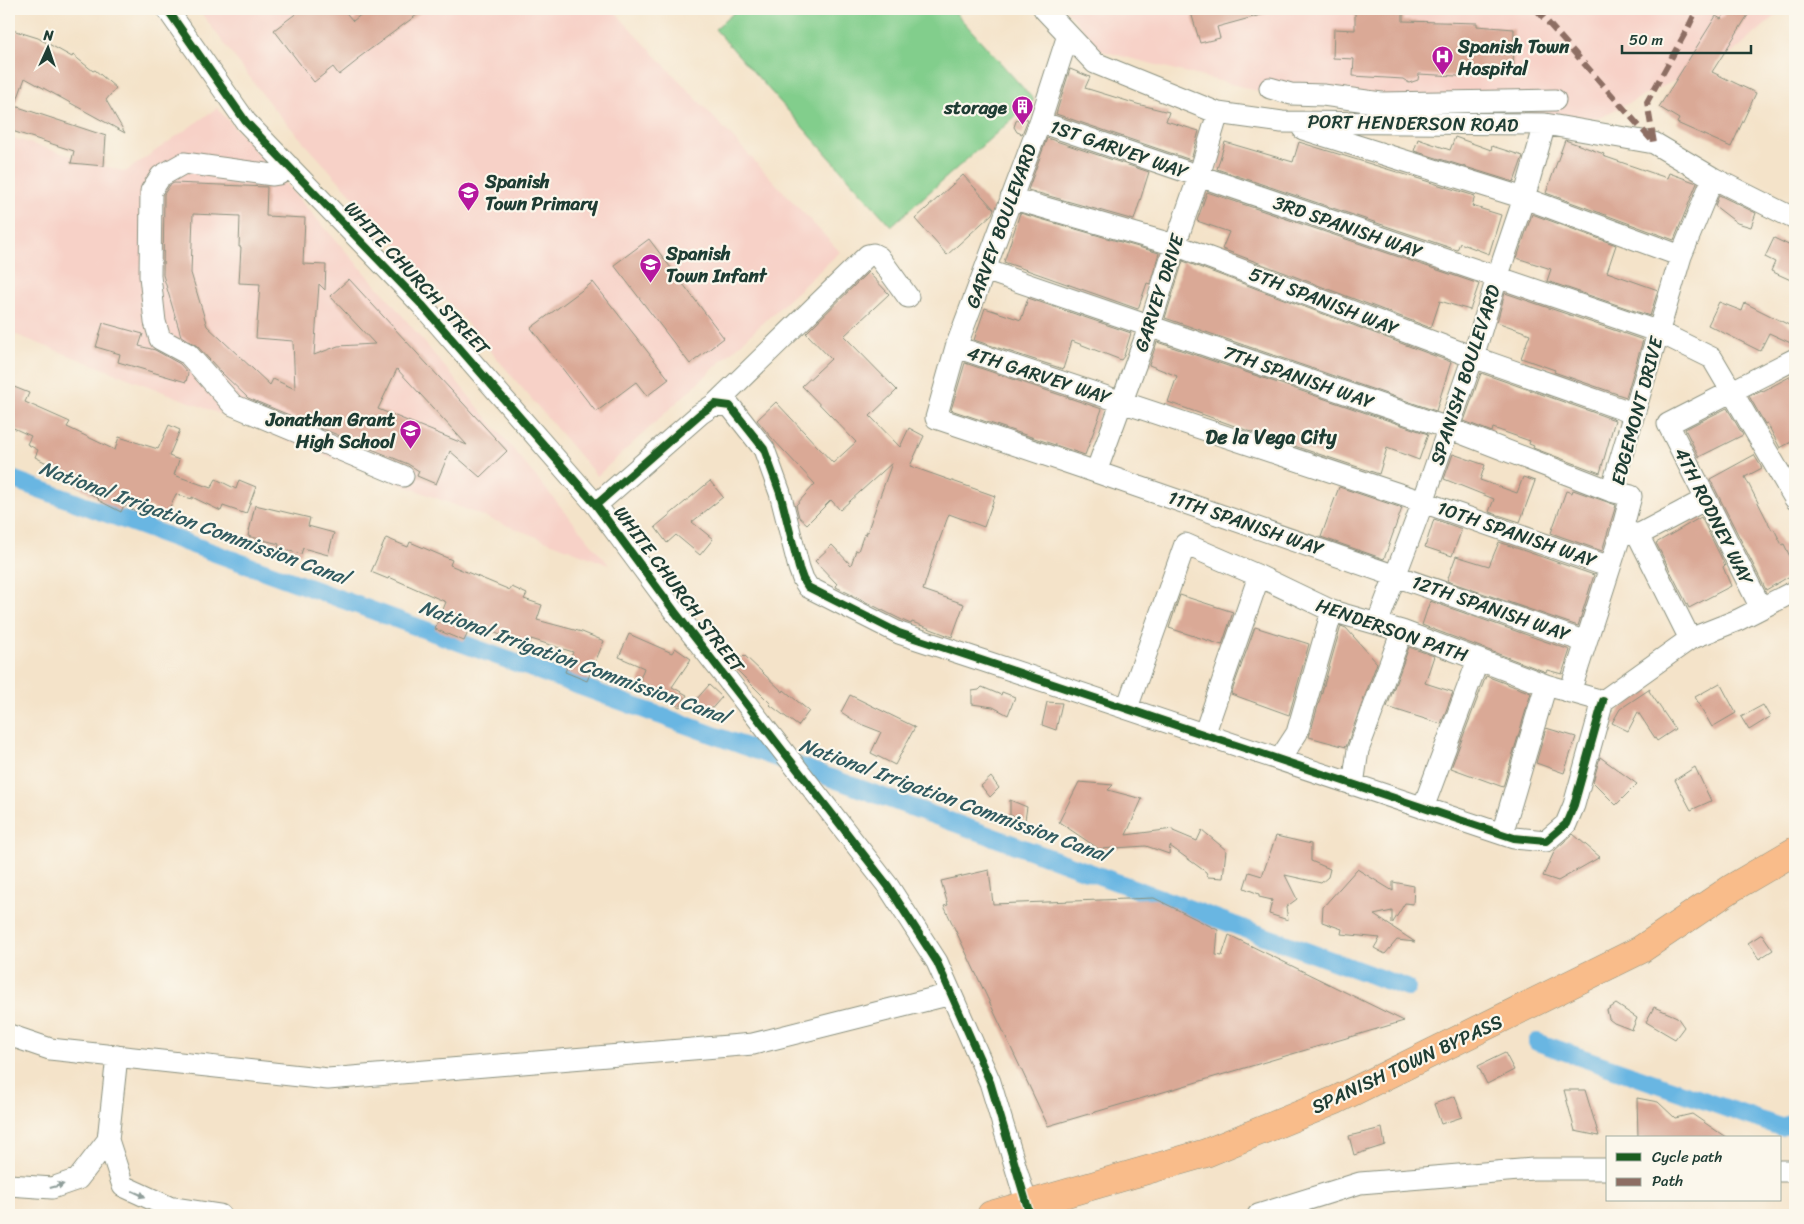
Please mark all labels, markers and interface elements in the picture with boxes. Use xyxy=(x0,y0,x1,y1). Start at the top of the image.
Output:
north arrow xyxy=(22,22,72,72)
scale bar xyxy=(1622,22,1750,54)
text: N xyxy=(42,23,54,48)
text: 50 m xyxy=(1629,27,1664,53)
place label: Spanish Town Hospital xyxy=(1457,30,1570,85)
hospital icon: Spanish Town Hospital xyxy=(1430,45,1454,76)
place label: storage xyxy=(943,91,1008,124)
building icon: storage xyxy=(1011,95,1035,126)
street label: PORT HENDERSON ROAD xyxy=(1307,105,1519,141)
street label: 1ST GARVEY WAY xyxy=(1045,110,1194,189)
street label: GARVEY BOULEVARD xyxy=(956,138,1046,313)
place label: Spanish Town Primary xyxy=(484,165,599,220)
school or university icon: Spanish Town Primary xyxy=(457,180,481,211)
street label: 3RD SPANISH WAY xyxy=(1269,186,1428,268)
street label: WHITE CHURCH STREET xyxy=(336,193,499,364)
street label: GARVEY DRIVE xyxy=(1124,228,1194,356)
place label: Spanish Town Infant xyxy=(665,237,768,292)
school or university icon: Spanish Town Infant xyxy=(638,252,662,283)
street label: 5TH SPANISH WAY xyxy=(1244,257,1404,345)
street label: SPANISH BOULEVARD xyxy=(1420,280,1510,469)
street label: EDGEMONT DRIVE xyxy=(1601,332,1673,489)
street label: 4TH GARVEY WAY xyxy=(963,336,1117,414)
street label: 7TH SPANISH WAY xyxy=(1219,336,1379,418)
place label: Jonathan Grant High School xyxy=(265,403,397,458)
school or university icon: Jonathan Grant High School xyxy=(399,418,423,449)
district label: De la Vega City xyxy=(1205,420,1337,455)
street label: 4TH RODNEY WAY xyxy=(1665,441,1764,592)
water label: National Irrigation Commission Canal xyxy=(35,451,357,597)
street label: 11TH SPANISH WAY xyxy=(1163,481,1329,565)
street label: 10TH SPANISH WAY xyxy=(1433,491,1602,577)
street label: WHITE CHURCH STREET xyxy=(605,498,754,681)
street label: 12TH SPANISH WAY xyxy=(1407,565,1575,651)
street label: HENDERSON PATH xyxy=(1311,588,1473,672)
water label: National Irrigation Commission Canal xyxy=(415,590,737,736)
water label: National Irrigation Commission Canal xyxy=(795,728,1117,874)
street label: SPANISH TOWN BYPASS xyxy=(1306,1005,1508,1123)
legend xyxy=(1606,1136,1782,1202)
text: Cycle path xyxy=(1652,1144,1723,1170)
text: Path xyxy=(1652,1168,1683,1194)
one-way arrow xyxy=(49,1182,65,1190)
one-way arrow xyxy=(132,1190,146,1198)

